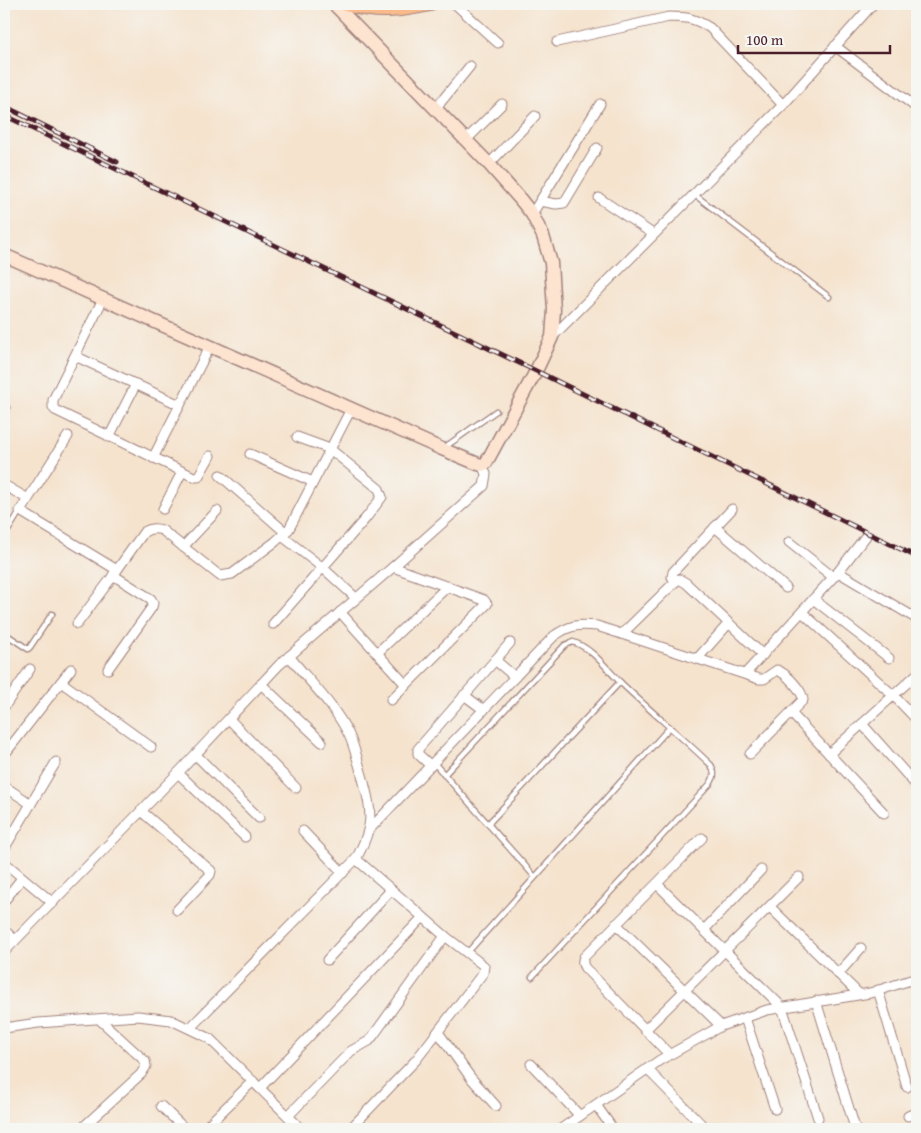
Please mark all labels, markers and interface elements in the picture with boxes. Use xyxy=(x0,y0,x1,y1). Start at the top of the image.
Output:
scale bar xyxy=(738,22,891,54)
text: 100 m xyxy=(746,29,784,50)

